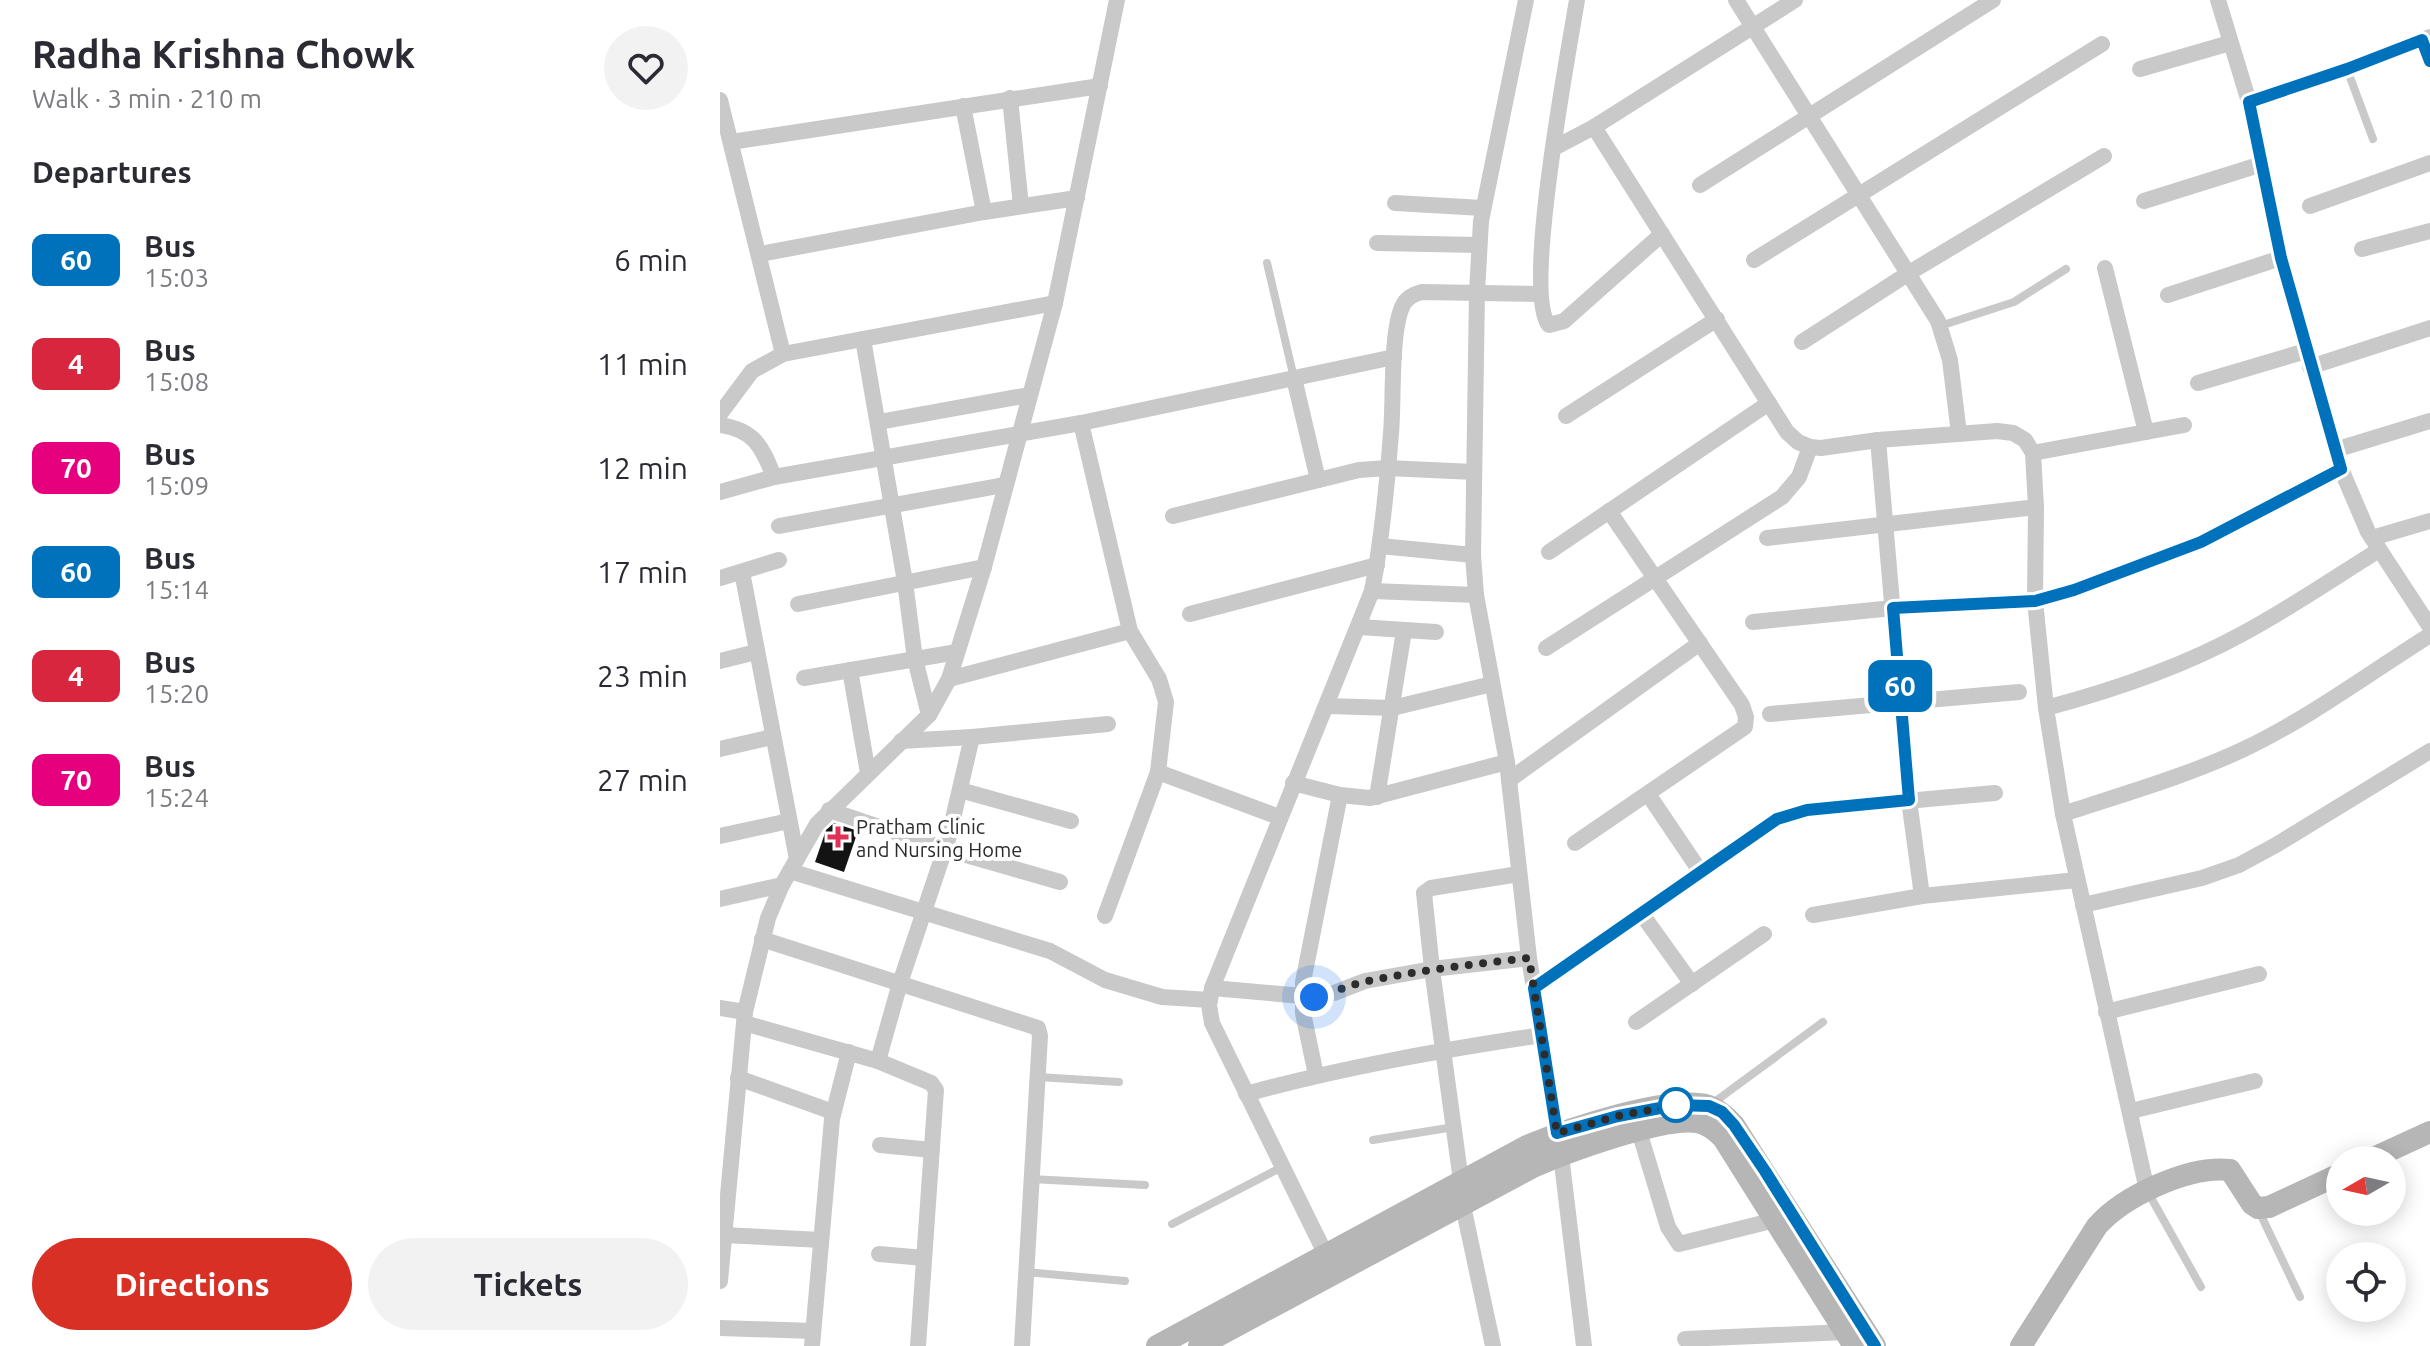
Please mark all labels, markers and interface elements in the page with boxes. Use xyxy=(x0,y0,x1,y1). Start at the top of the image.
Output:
button: heart xyxy=(604,26,688,110)
text: Radha Krishna Chowk xyxy=(32,33,415,75)
text: Walk · 3 min · 210 m xyxy=(32,84,262,113)
text: Departures xyxy=(32,155,192,189)
text: Bus xyxy=(144,229,196,263)
text: 6 min xyxy=(614,243,688,277)
text: 60 xyxy=(60,244,92,275)
text: 15:03 xyxy=(144,263,209,292)
text: Bus xyxy=(144,333,196,367)
text: 11 min xyxy=(597,347,688,381)
text: 4 xyxy=(68,348,84,379)
text: 15:08 xyxy=(144,367,209,396)
text: Bus xyxy=(144,437,196,471)
text: 12 min xyxy=(597,451,688,485)
text: 70 xyxy=(60,452,92,483)
text: 15:09 xyxy=(144,471,209,500)
text: Bus xyxy=(144,541,196,575)
text: 17 min xyxy=(597,555,688,589)
text: 60 xyxy=(60,556,92,587)
text: 15:14 xyxy=(144,575,209,604)
text: Bus xyxy=(144,645,196,679)
text: 23 min xyxy=(597,659,688,693)
text: 4 xyxy=(68,660,84,691)
line badge: 60 xyxy=(1864,660,1936,712)
text: 60 xyxy=(1884,670,1916,701)
text: 15:20 xyxy=(144,679,209,708)
text: Bus xyxy=(144,749,196,783)
text: 27 min xyxy=(597,763,688,797)
text: 70 xyxy=(60,764,92,795)
text: 15:24 xyxy=(144,783,209,812)
place label: Pratham Clinic and Nursing Home xyxy=(856,815,1022,861)
marker: Pratham Clinic and Nursing Home xyxy=(827,826,849,848)
your location xyxy=(1294,977,1334,1017)
unlabelled marker xyxy=(1659,1088,1693,1122)
north arrow xyxy=(2326,1146,2406,1226)
map controls xyxy=(2326,1146,2406,1322)
button: Directions xyxy=(32,1238,352,1330)
button: Tickets xyxy=(368,1238,688,1330)
button: locate xyxy=(2326,1242,2406,1322)

